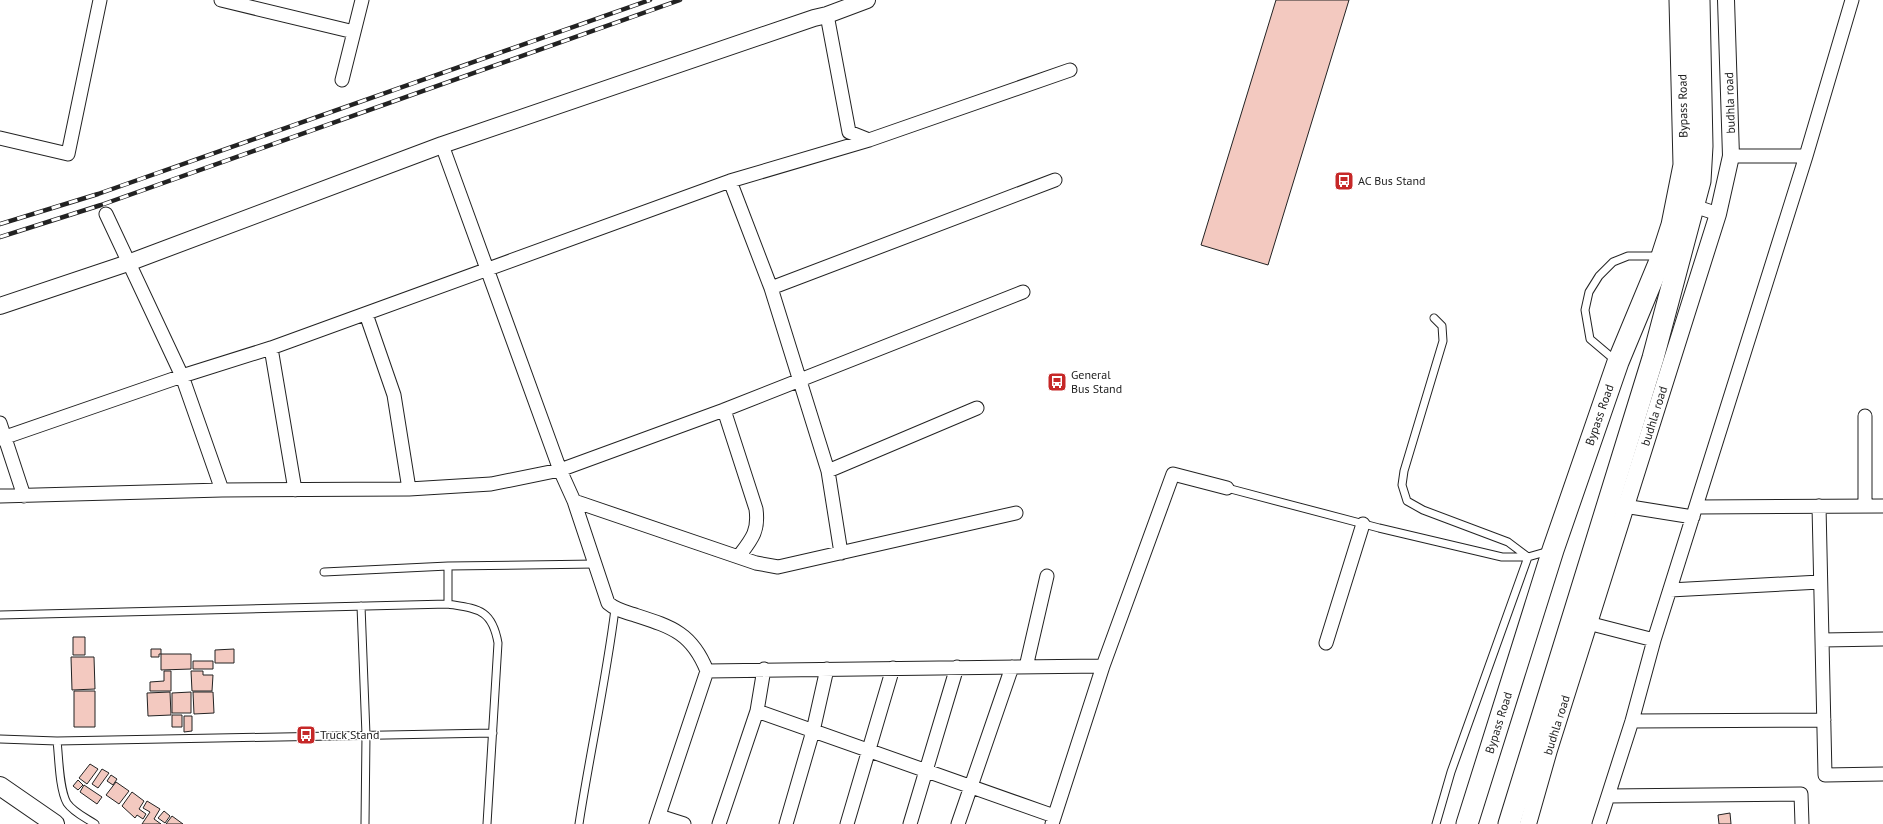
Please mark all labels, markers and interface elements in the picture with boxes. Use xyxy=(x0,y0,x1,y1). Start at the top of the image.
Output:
street label: budhla road xyxy=(1721,72,1738,134)
street label: Bypass Road xyxy=(1674,74,1691,138)
bus stop icon: AC Bus Stand xyxy=(1333,170,1355,192)
place label: AC Bus Stand xyxy=(1358,173,1425,188)
place label: General Bus Stand xyxy=(1071,367,1122,396)
bus stop icon: General Bus Stand xyxy=(1046,371,1068,393)
street label: Bypass Road xyxy=(1582,382,1617,447)
street label: budhla road xyxy=(1637,384,1670,448)
street label: Bypass Road xyxy=(1482,690,1515,755)
street label: budhla road xyxy=(1540,693,1573,756)
bus stop icon: Truck Stand xyxy=(295,724,317,746)
place label: Truck Stand xyxy=(320,727,379,742)

